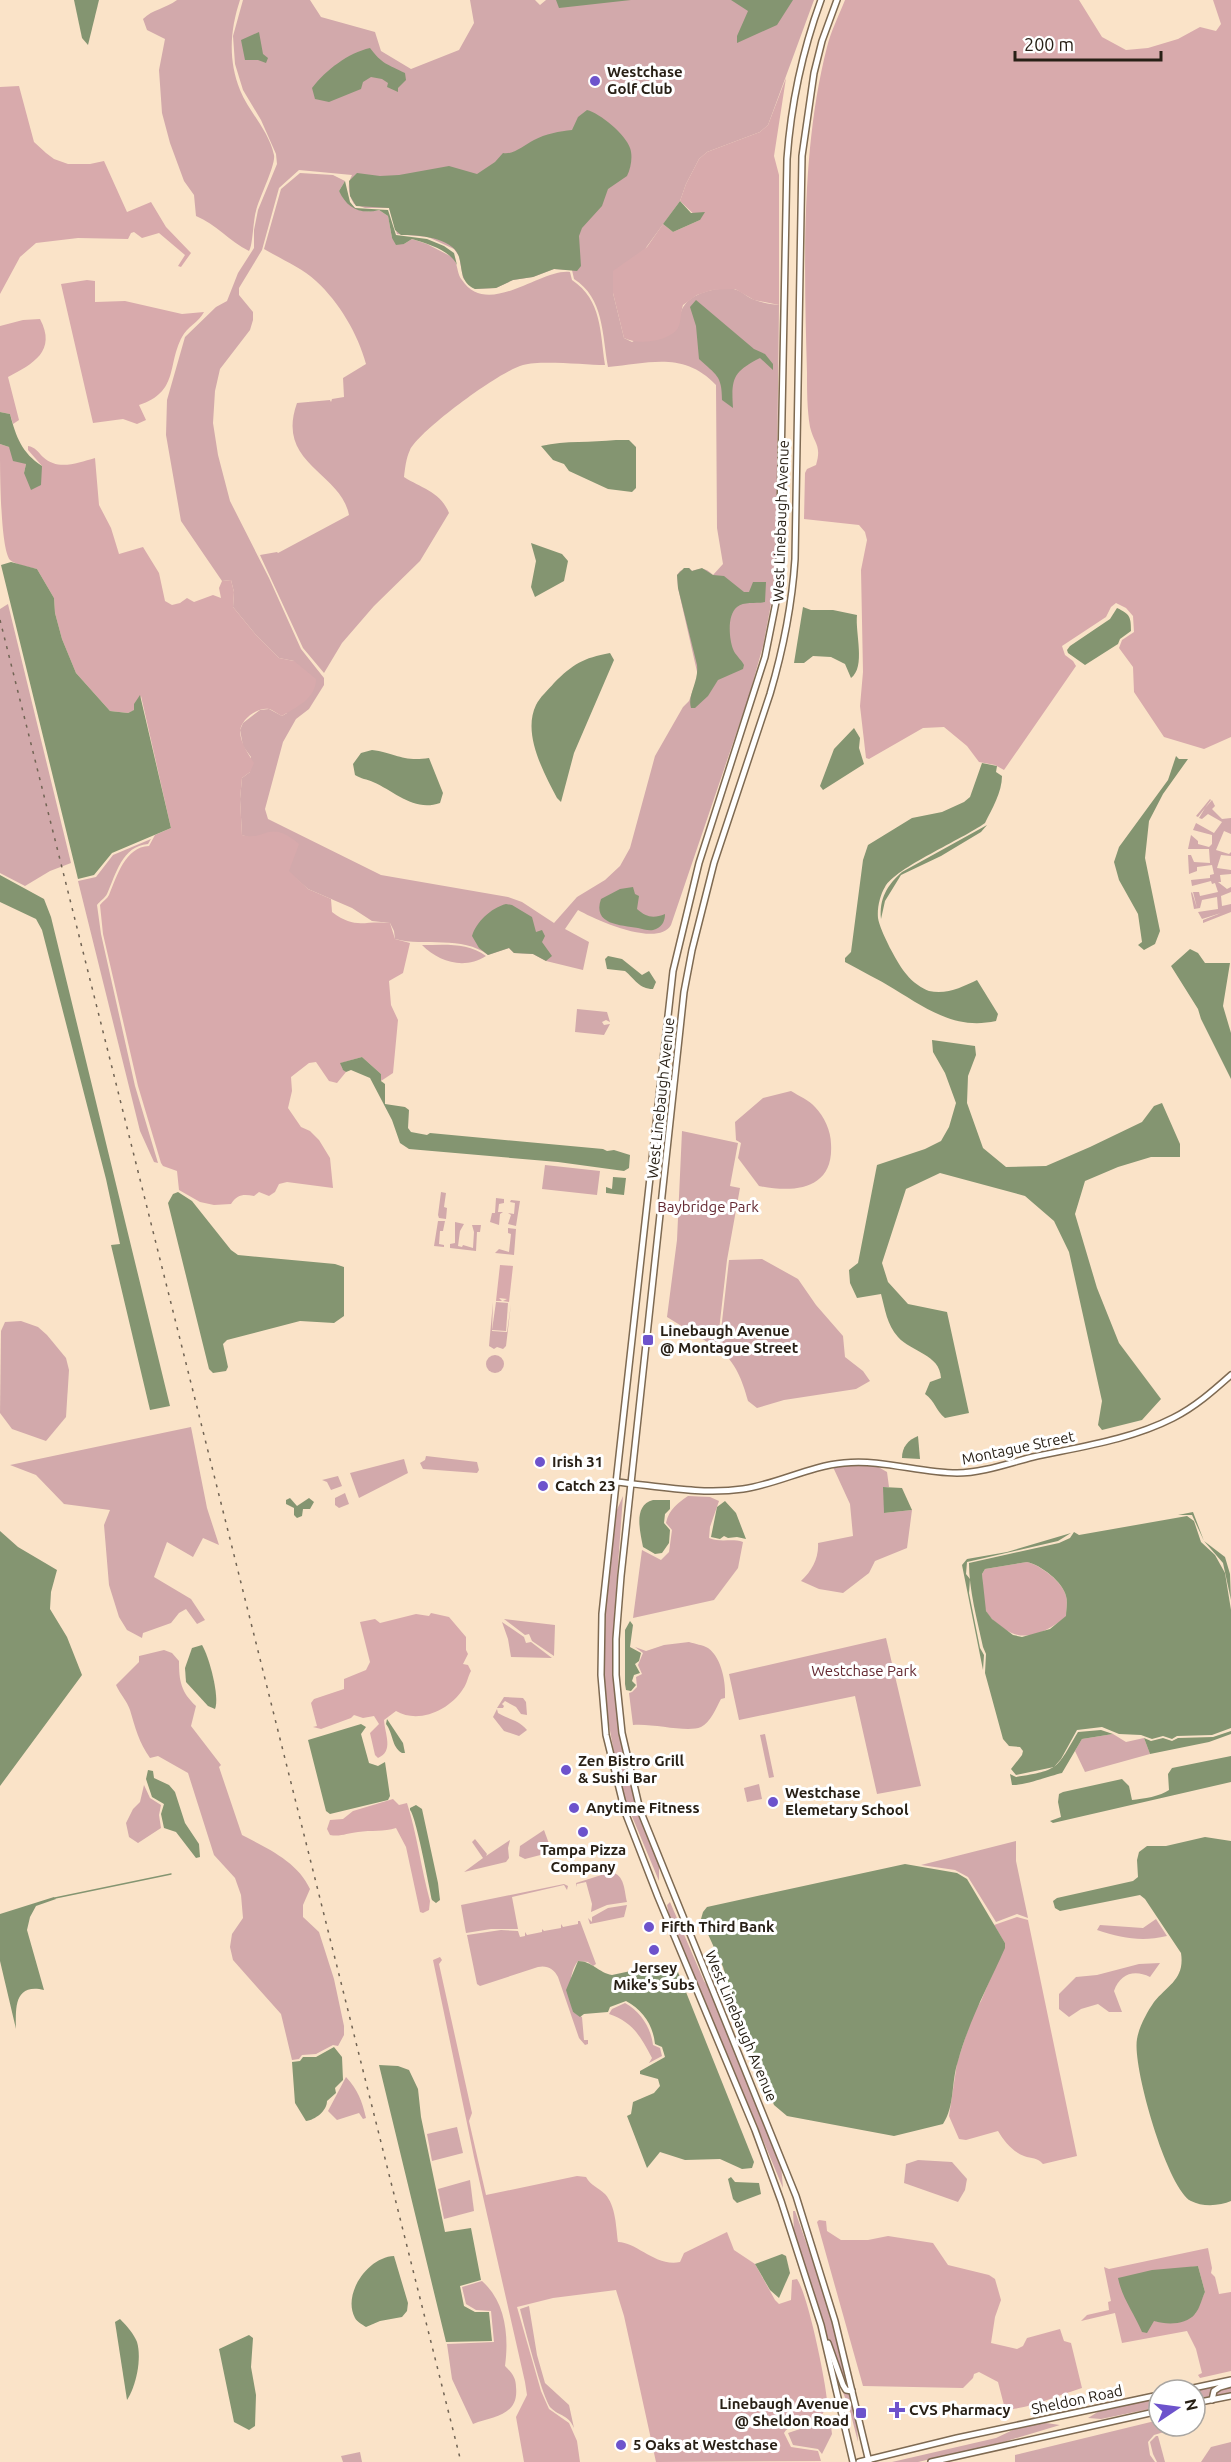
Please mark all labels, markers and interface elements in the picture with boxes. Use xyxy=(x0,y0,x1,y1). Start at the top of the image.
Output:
scale bar xyxy=(1015,24,1160,62)
text: 200 m xyxy=(1024,34,1074,54)
place label: Westchase Golf Club xyxy=(607,63,683,97)
marker: Westchase Golf Club xyxy=(588,74,602,88)
street label: West Linebaugh Avenue xyxy=(769,440,792,602)
street label: West Linebaugh Avenue xyxy=(644,1016,677,1179)
park label: Baybridge Park xyxy=(657,1198,759,1215)
place label: Linebaugh Avenue @ Montague Street xyxy=(660,1322,799,1356)
marker: Linebaugh Avenue @ Montague Street xyxy=(641,1333,655,1347)
street label: Montague Street xyxy=(960,1427,1076,1468)
place label: Irish 31 xyxy=(552,1453,603,1470)
marker: Irish 31 xyxy=(533,1455,547,1469)
place label: Catch 23 xyxy=(555,1477,616,1494)
marker: Catch 23 xyxy=(536,1479,550,1493)
park label: Westchase Park xyxy=(811,1662,917,1679)
place label: Zen Bistro Grill & Sushi Bar xyxy=(578,1752,684,1786)
marker: Zen Bistro Grill & Sushi Bar xyxy=(559,1763,573,1777)
place label: Westchase Elemetary School xyxy=(785,1784,909,1818)
marker: Westchase Elemetary School xyxy=(766,1795,780,1809)
place label: Anytime Fitness xyxy=(586,1799,699,1816)
marker: Anytime Fitness xyxy=(567,1801,581,1815)
marker: Tampa Pizza Company xyxy=(576,1825,590,1839)
place label: Tampa Pizza Company xyxy=(540,1841,626,1875)
place label: Fifth Third Bank xyxy=(661,1918,775,1935)
marker: Fifth Third Bank xyxy=(642,1920,656,1934)
marker: Jersey Mike's Subs xyxy=(647,1943,661,1957)
street label: West Linebaugh Avenue xyxy=(702,1948,781,2104)
place label: Jersey Mike's Subs xyxy=(613,1959,695,1993)
north arrow xyxy=(1147,2378,1207,2438)
street label: Sheldon Road xyxy=(1030,2382,1124,2417)
place label: Linebaugh Avenue @ Sheldon Road xyxy=(719,2395,849,2429)
text: N xyxy=(1182,2397,1202,2412)
place label: CVS Pharmacy xyxy=(909,2401,1011,2418)
marker: CVS Pharmacy xyxy=(890,2403,904,2417)
marker: Linebaugh Avenue @ Sheldon Road xyxy=(854,2406,868,2420)
place label: 5 Oaks at Westchase xyxy=(633,2436,778,2453)
marker: 5 Oaks at Westchase xyxy=(614,2438,628,2452)

